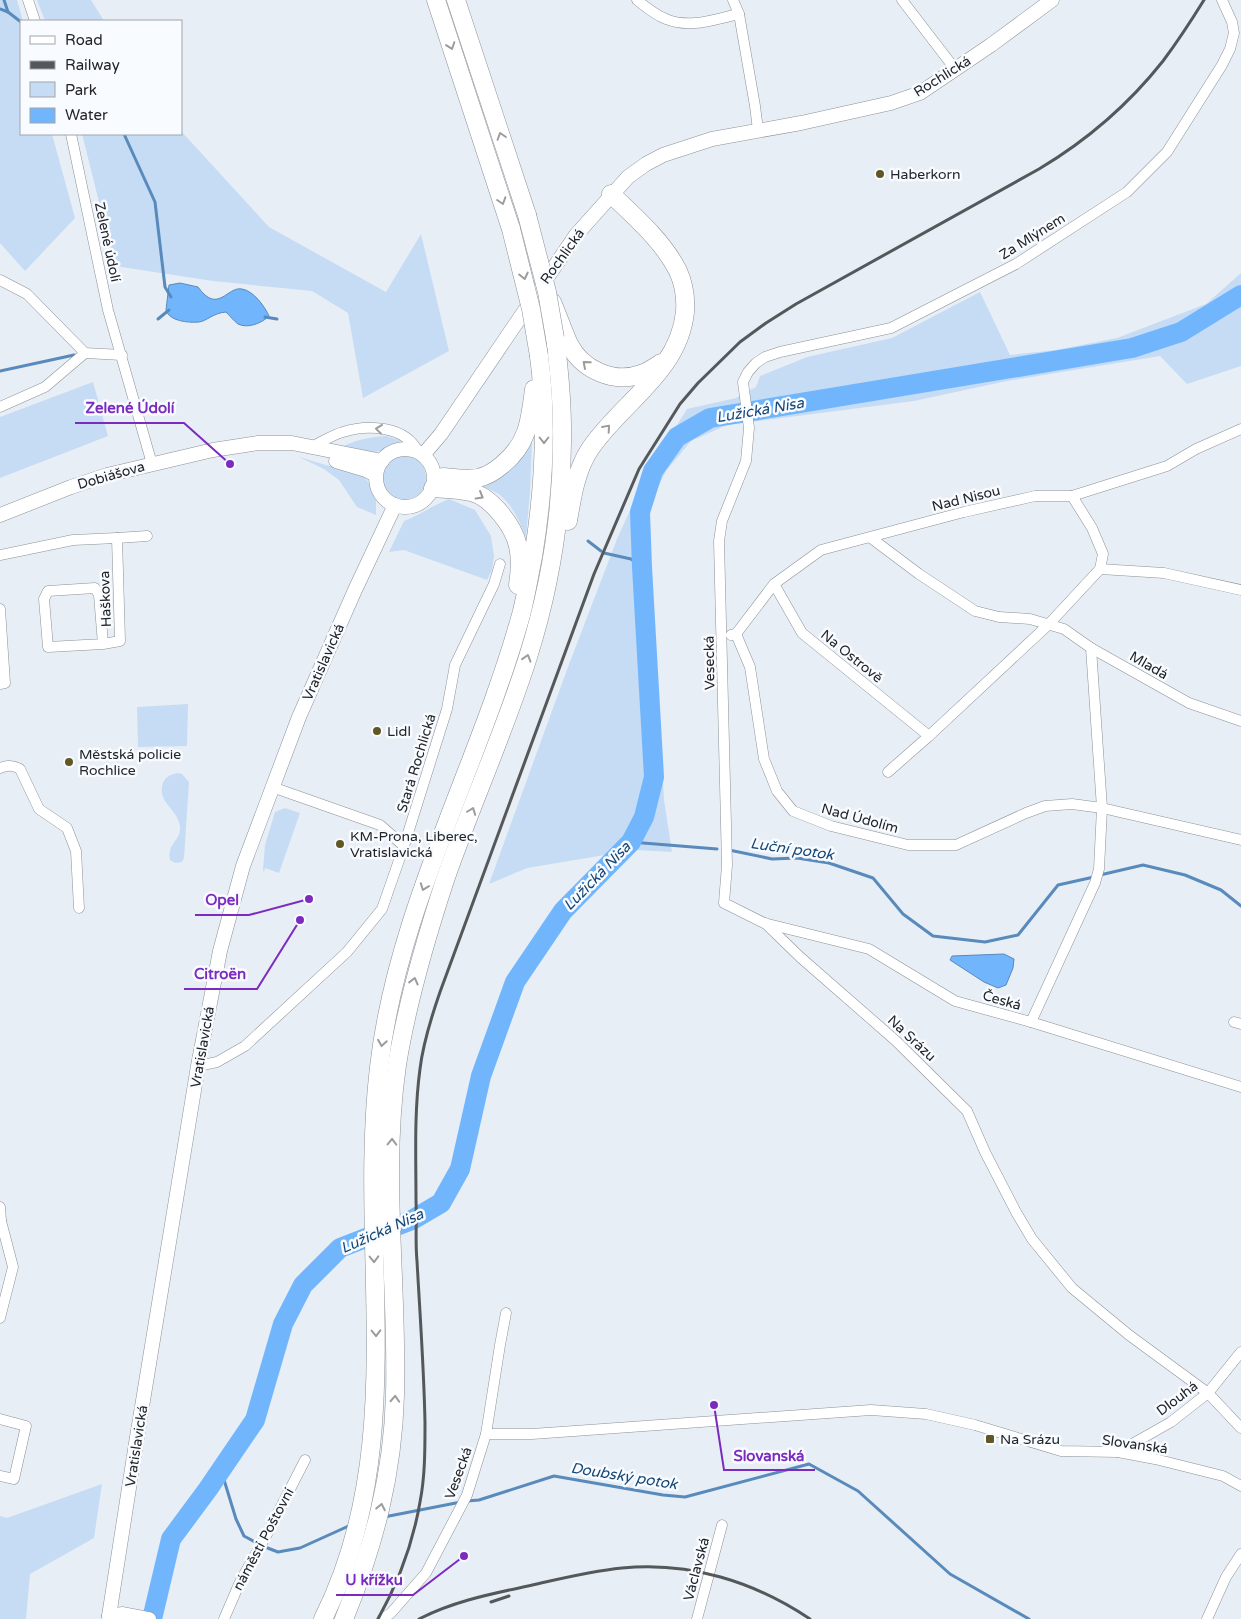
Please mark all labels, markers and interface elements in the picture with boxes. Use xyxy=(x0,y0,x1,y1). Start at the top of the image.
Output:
legend xyxy=(20,20,182,135)
text: Road xyxy=(65,31,103,49)
one-way arrow xyxy=(445,42,455,50)
street label: Rochlická xyxy=(911,52,974,101)
text: Railway xyxy=(65,56,120,74)
text: Park xyxy=(65,81,97,99)
text: Water xyxy=(65,106,108,124)
one-way arrow xyxy=(497,132,507,140)
place label: Haberkorn xyxy=(890,166,960,183)
marker: Haberkorn xyxy=(874,168,886,180)
one-way arrow xyxy=(496,196,506,204)
street label: Zelené údolí xyxy=(91,201,124,284)
street label: Za Mlýnem xyxy=(996,210,1068,263)
street label: Rochlická xyxy=(537,225,588,287)
one-way arrow xyxy=(518,272,529,281)
one-way arrow xyxy=(583,361,592,370)
callout: Zelené Údolí xyxy=(75,393,184,423)
water label: Lužická Nisa xyxy=(715,393,806,427)
text: Zelené Údolí xyxy=(86,398,175,417)
one-way arrow xyxy=(375,424,383,435)
one-way arrow xyxy=(601,425,610,434)
one-way arrow xyxy=(539,436,549,444)
street label: Dobiášova xyxy=(75,458,147,493)
street label: Nad Nisou xyxy=(930,482,1002,515)
one-way arrow xyxy=(475,490,484,500)
street label: Haškova xyxy=(96,571,115,627)
street label: Vratislavická xyxy=(299,621,348,703)
street label: Na Ostrově xyxy=(817,626,886,687)
street label: Vesecká xyxy=(701,636,718,690)
street label: Mladá xyxy=(1127,648,1171,683)
one-way arrow xyxy=(522,655,532,663)
street label: Stará Rochlická xyxy=(393,712,440,815)
place label: Lidl xyxy=(387,723,411,740)
marker: Lidl xyxy=(371,725,383,737)
place label: Městská policie Rochlice xyxy=(79,746,181,779)
marker: Městská policie Rochlice xyxy=(63,756,75,768)
street label: Nad Údolím xyxy=(819,800,900,837)
one-way arrow xyxy=(466,807,476,816)
place label: KM-Prona, Liberec, Vratislavická xyxy=(350,828,478,861)
water label: Luční potok xyxy=(749,834,837,864)
water label: Lužická Nisa xyxy=(560,837,635,914)
marker: KM-Prona, Liberec, Vratislavická xyxy=(334,838,346,850)
one-way arrow xyxy=(420,882,430,890)
callout: Opel xyxy=(195,885,249,915)
text: Opel xyxy=(205,891,239,910)
callout: Citroën xyxy=(184,959,257,989)
text: Citroën xyxy=(194,965,246,983)
one-way arrow xyxy=(408,977,419,986)
street label: Česká xyxy=(981,987,1023,1014)
street label: Vratislavická xyxy=(187,1005,218,1089)
street label: Na Srázu xyxy=(884,1012,939,1065)
one-way arrow xyxy=(378,1039,388,1048)
one-way arrow xyxy=(386,1138,397,1146)
water label: Lužická Nisa xyxy=(338,1205,427,1257)
one-way arrow xyxy=(369,1255,379,1263)
one-way arrow xyxy=(371,1330,381,1338)
street label: Dlouhá xyxy=(1153,1377,1201,1419)
one-way arrow xyxy=(389,1395,400,1403)
street label: Vratislavická xyxy=(122,1404,151,1488)
place label: Na Srázu xyxy=(1000,1431,1060,1448)
street label: Slovanská xyxy=(1101,1431,1169,1458)
marker: Na Srázu xyxy=(984,1433,996,1445)
callout: Slovanská xyxy=(724,1440,815,1470)
street label: Vesecká xyxy=(441,1445,476,1502)
text: Slovanská xyxy=(734,1447,804,1465)
water label: Doubský potok xyxy=(570,1459,680,1494)
street label: náměstí Poštovní xyxy=(229,1485,298,1593)
one-way arrow xyxy=(375,1503,386,1512)
street label: Václavská xyxy=(680,1536,713,1603)
callout: U křížku xyxy=(336,1565,413,1595)
text: U křížku xyxy=(345,1571,403,1589)

